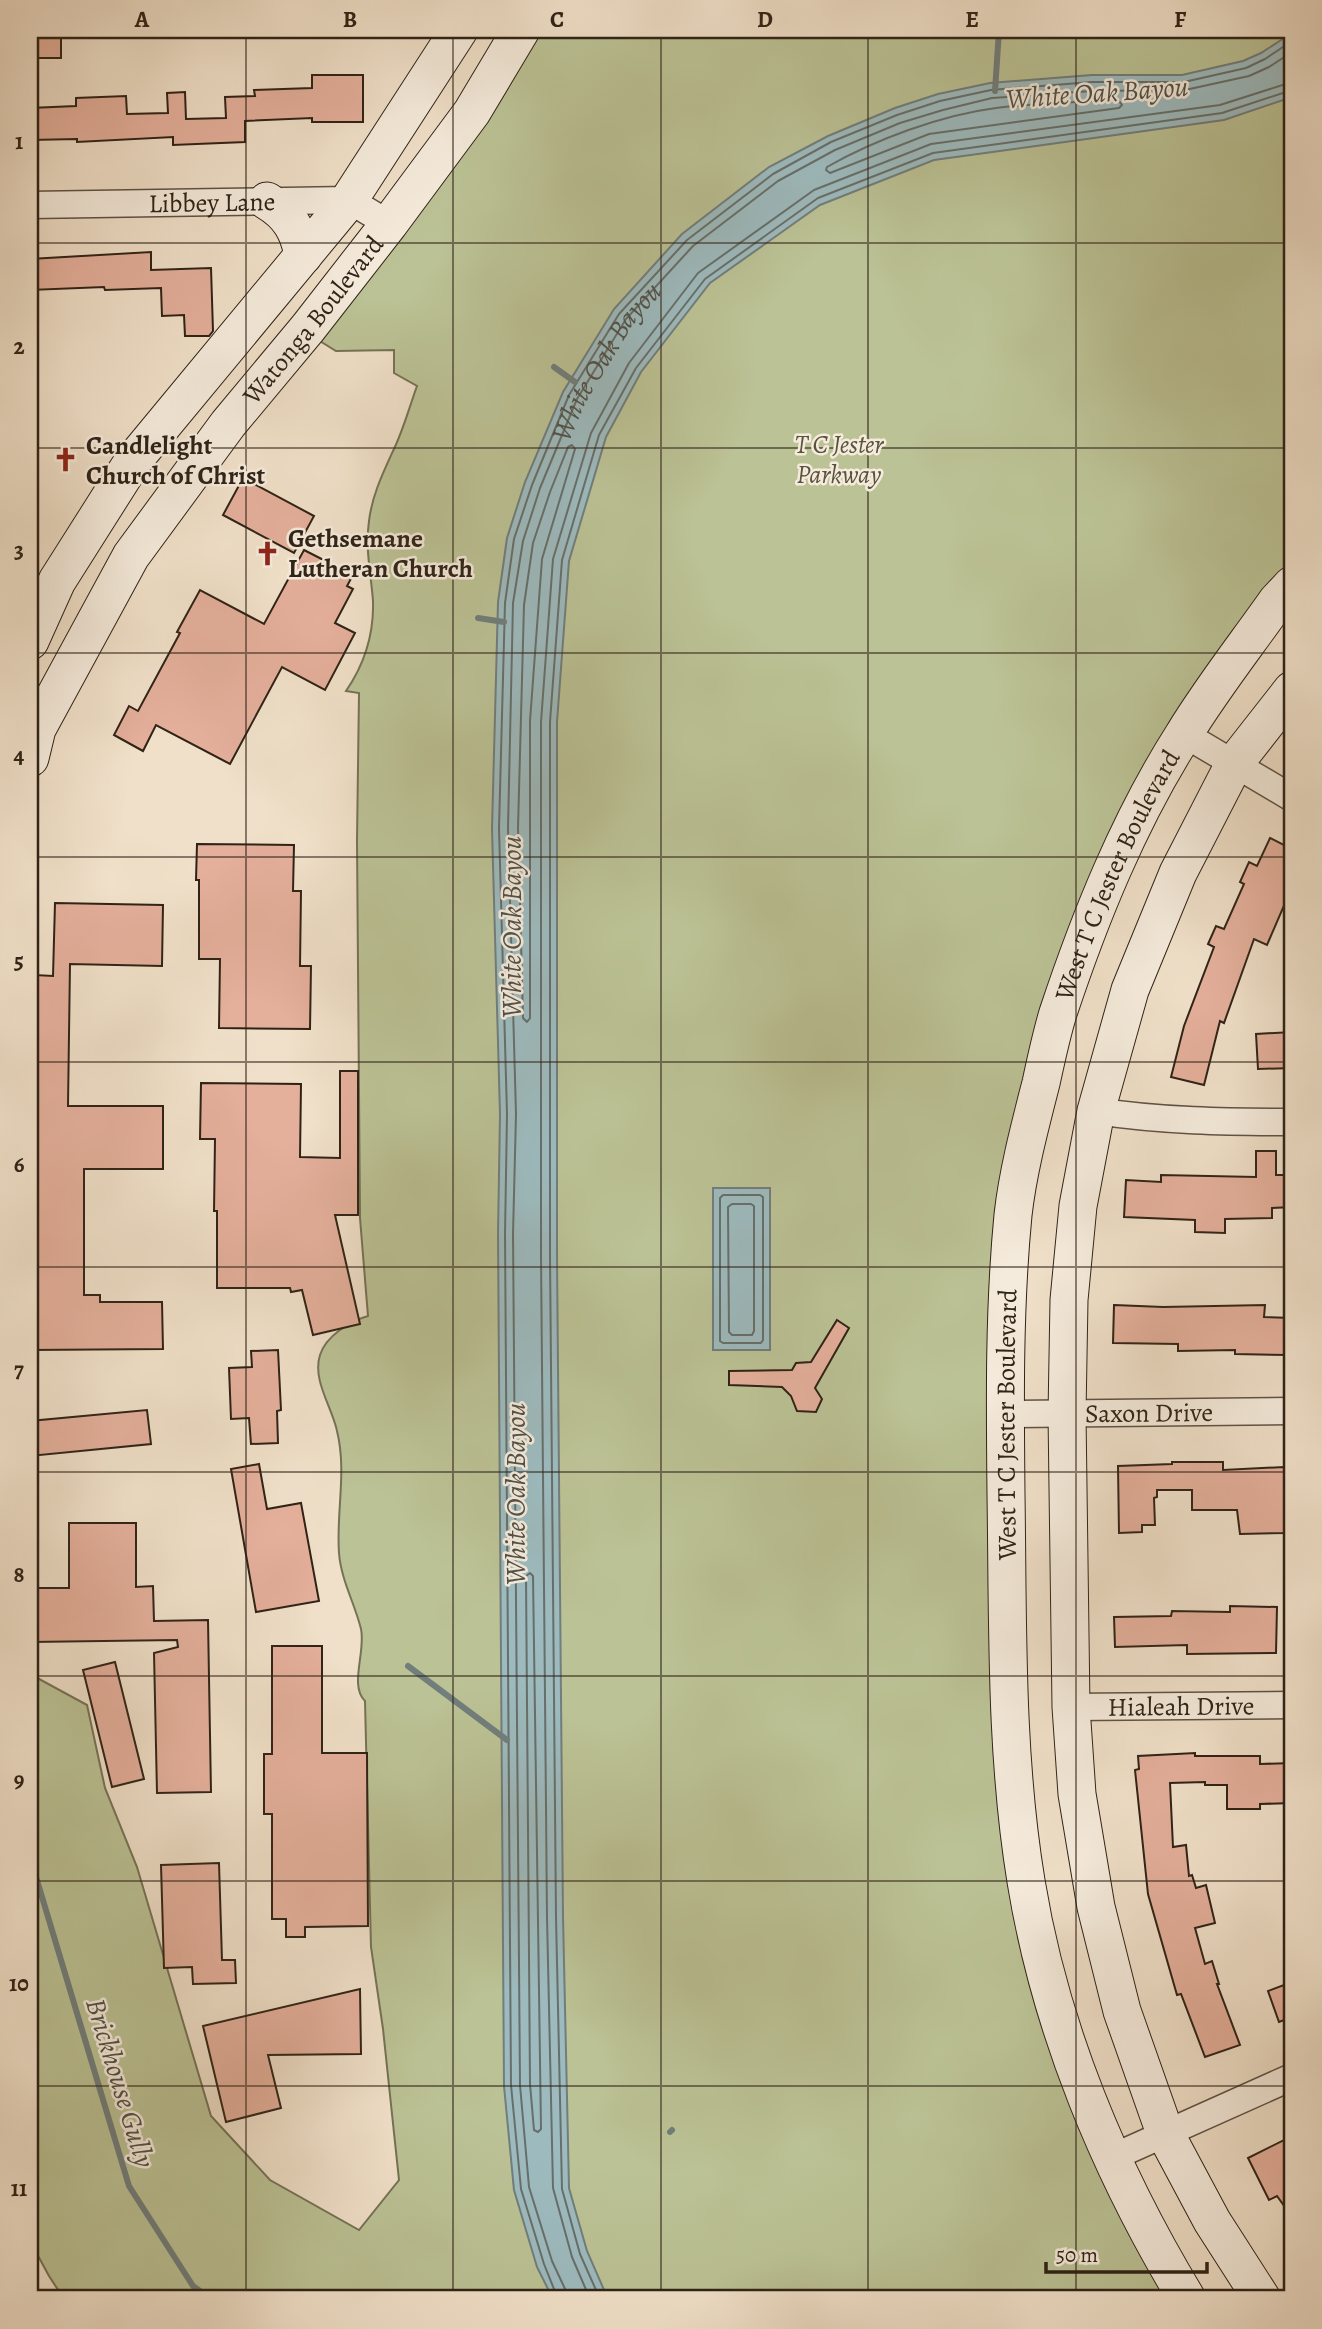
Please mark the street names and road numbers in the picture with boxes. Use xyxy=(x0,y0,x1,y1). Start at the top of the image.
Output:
street label: Libbey Lane xyxy=(148,184,276,221)
street label: Watonga Boulevard xyxy=(234,228,391,412)
street label: West T C Jester Boulevard xyxy=(1046,743,1188,1006)
street label: West T C Jester Boulevard xyxy=(988,1288,1025,1561)
street label: Saxon Drive xyxy=(1085,1394,1213,1431)
street label: Hialeah Drive xyxy=(1108,1688,1254,1724)

